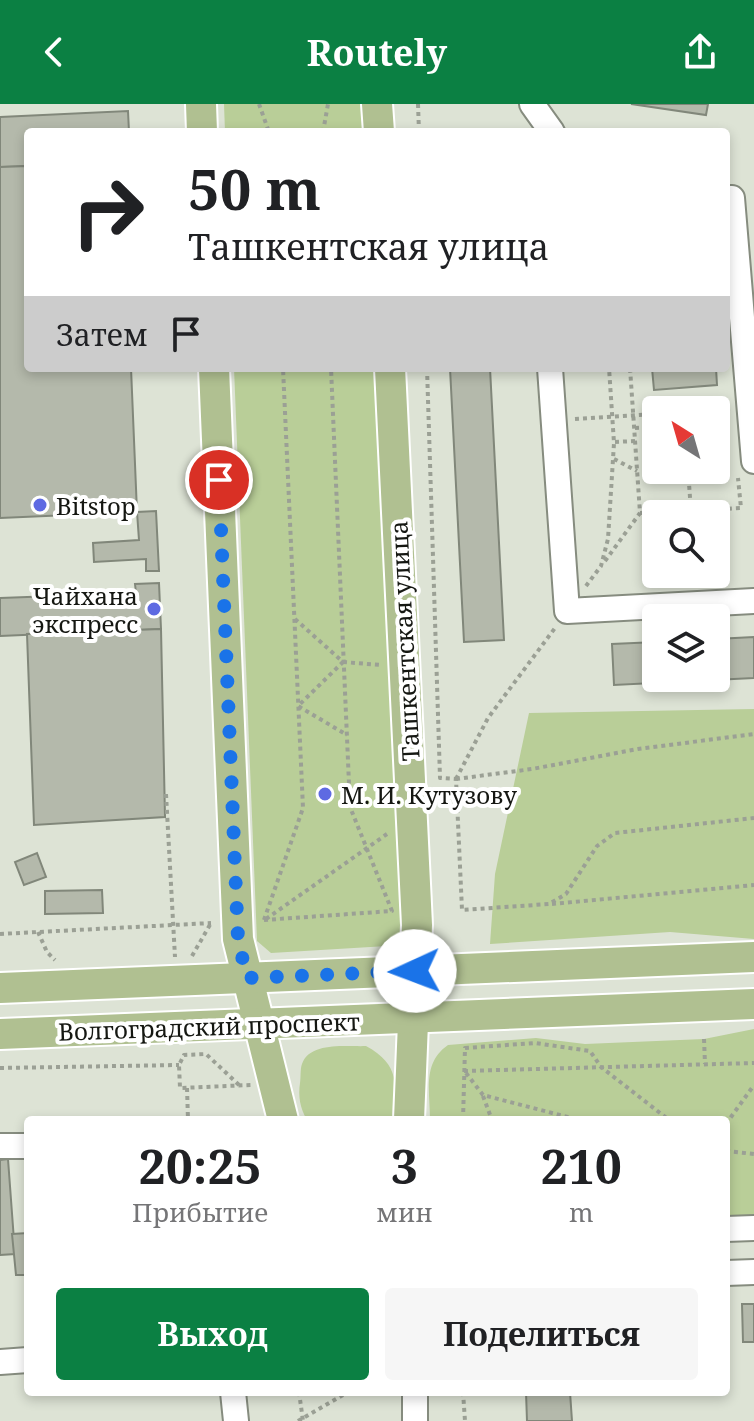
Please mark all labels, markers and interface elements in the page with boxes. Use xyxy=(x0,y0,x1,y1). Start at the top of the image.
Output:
text: Routely xyxy=(307,28,447,77)
icon: back xyxy=(32,30,76,74)
icon: share xyxy=(678,30,722,74)
text: 50 m xyxy=(188,150,321,226)
icon: right xyxy=(56,160,160,264)
text: Ташкентская улица xyxy=(188,222,549,271)
icon: arrive xyxy=(164,312,208,356)
text: Затем xyxy=(56,314,148,355)
north arrow xyxy=(642,396,730,484)
map controls xyxy=(642,396,730,692)
pin xyxy=(185,446,253,514)
icon: arrive xyxy=(197,458,241,502)
place label: Bitstop xyxy=(56,489,136,522)
marker: Bitstop xyxy=(31,496,49,514)
button: search xyxy=(642,500,730,588)
street label: Ташкентская улица xyxy=(381,520,427,762)
place label: Чайхана экспресс xyxy=(33,579,138,640)
marker: Чайхана экспресс xyxy=(145,600,163,618)
button: layers xyxy=(642,604,730,692)
place label: М. И. Кутузову xyxy=(341,778,517,811)
marker: М. И. Кутузову xyxy=(316,785,334,803)
position arrow xyxy=(373,929,457,1013)
street label: Волгоградский проспект xyxy=(58,1004,361,1048)
text: 20:25 xyxy=(139,1133,262,1198)
text: 3 xyxy=(391,1133,418,1198)
text: 210 xyxy=(541,1133,622,1198)
text: Прибытие xyxy=(132,1194,268,1230)
text: мин xyxy=(376,1194,433,1230)
text: m xyxy=(569,1194,594,1230)
button: Выход xyxy=(56,1288,369,1380)
button: Поделиться xyxy=(385,1288,698,1380)

